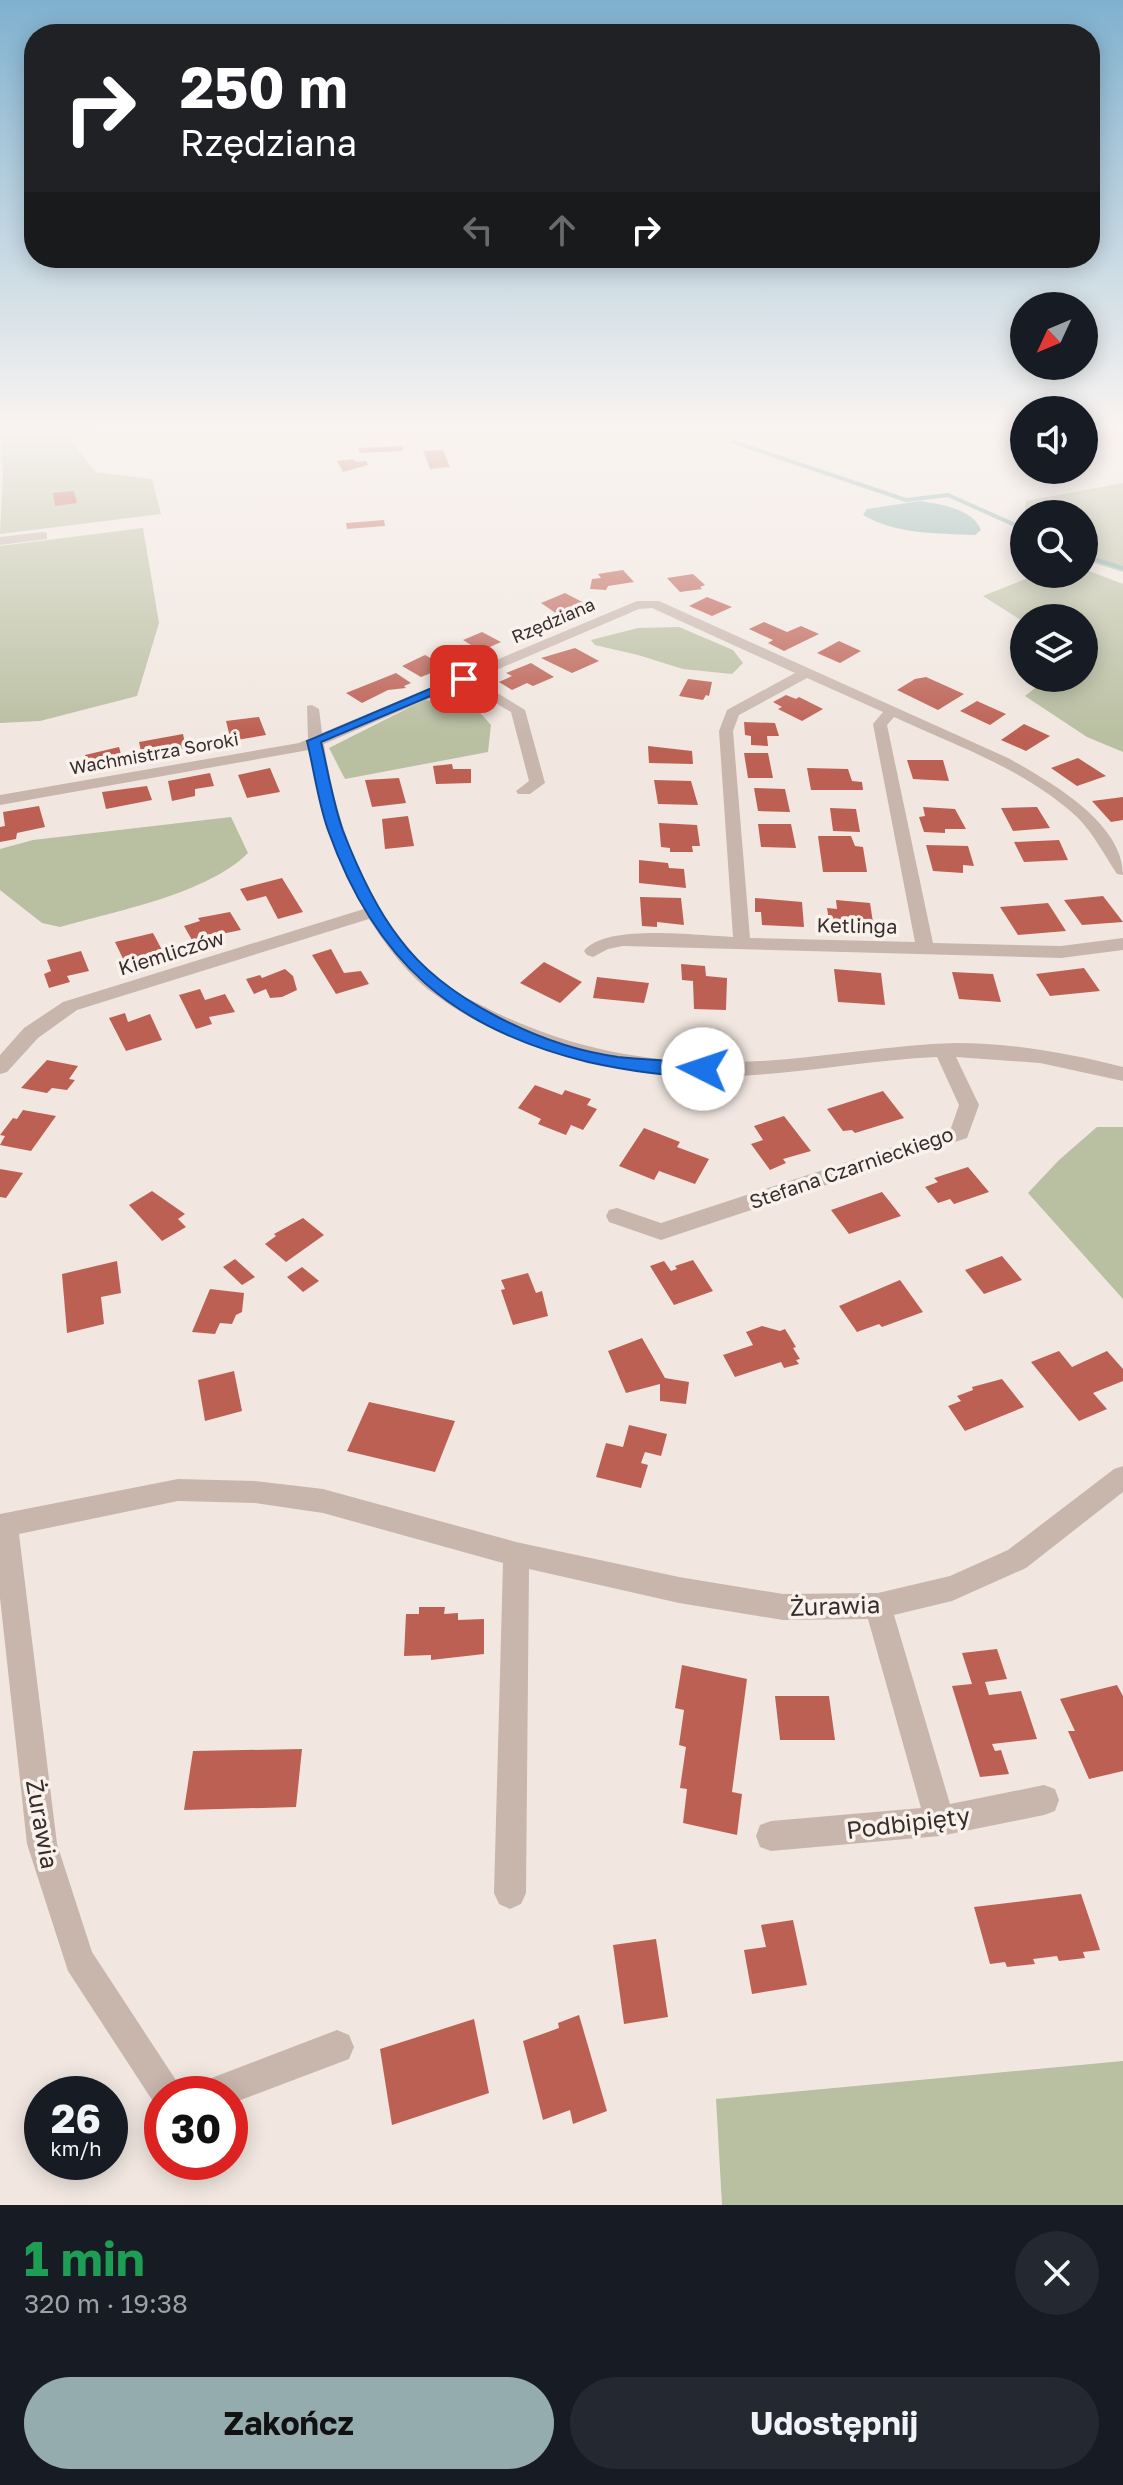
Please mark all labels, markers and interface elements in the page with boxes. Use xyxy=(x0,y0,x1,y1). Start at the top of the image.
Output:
text: 250 m xyxy=(180,53,348,120)
icon: right xyxy=(48,56,152,160)
text: Rzędziana xyxy=(180,121,357,164)
icon: left xyxy=(456,208,500,252)
icon: ahead xyxy=(540,208,584,252)
icon: right xyxy=(624,208,668,252)
north arrow xyxy=(1010,292,1098,380)
map controls xyxy=(1010,292,1098,692)
button: sound xyxy=(1010,396,1098,484)
button: search xyxy=(1010,500,1098,588)
street label: Rzędziana xyxy=(508,593,598,647)
button: layers xyxy=(1010,604,1098,692)
pin xyxy=(430,645,498,713)
icon: arrive xyxy=(442,657,486,701)
street label: Wachmistrza Soroki xyxy=(68,727,240,779)
street label: Ketlinga xyxy=(816,912,898,938)
street label: Kiemliczów xyxy=(115,925,227,979)
position arrow xyxy=(661,1027,745,1111)
street label: Stefana Czarnieckiego xyxy=(746,1121,956,1213)
street label: Żurawia xyxy=(789,1589,881,1621)
street label: Żurawia xyxy=(21,1777,65,1871)
street label: Podbipięty xyxy=(844,1800,972,1844)
speed limit sign: 30 xyxy=(144,2076,248,2180)
text: 26 xyxy=(51,2094,101,2142)
text: km/h xyxy=(51,2136,101,2160)
text: 1 min xyxy=(24,2229,145,2287)
button: close xyxy=(1015,2231,1099,2315)
text: 320 m · 19:38 xyxy=(24,2288,188,2319)
button: Zakończ xyxy=(24,2377,554,2469)
button: Udostępnij xyxy=(570,2377,1099,2469)

